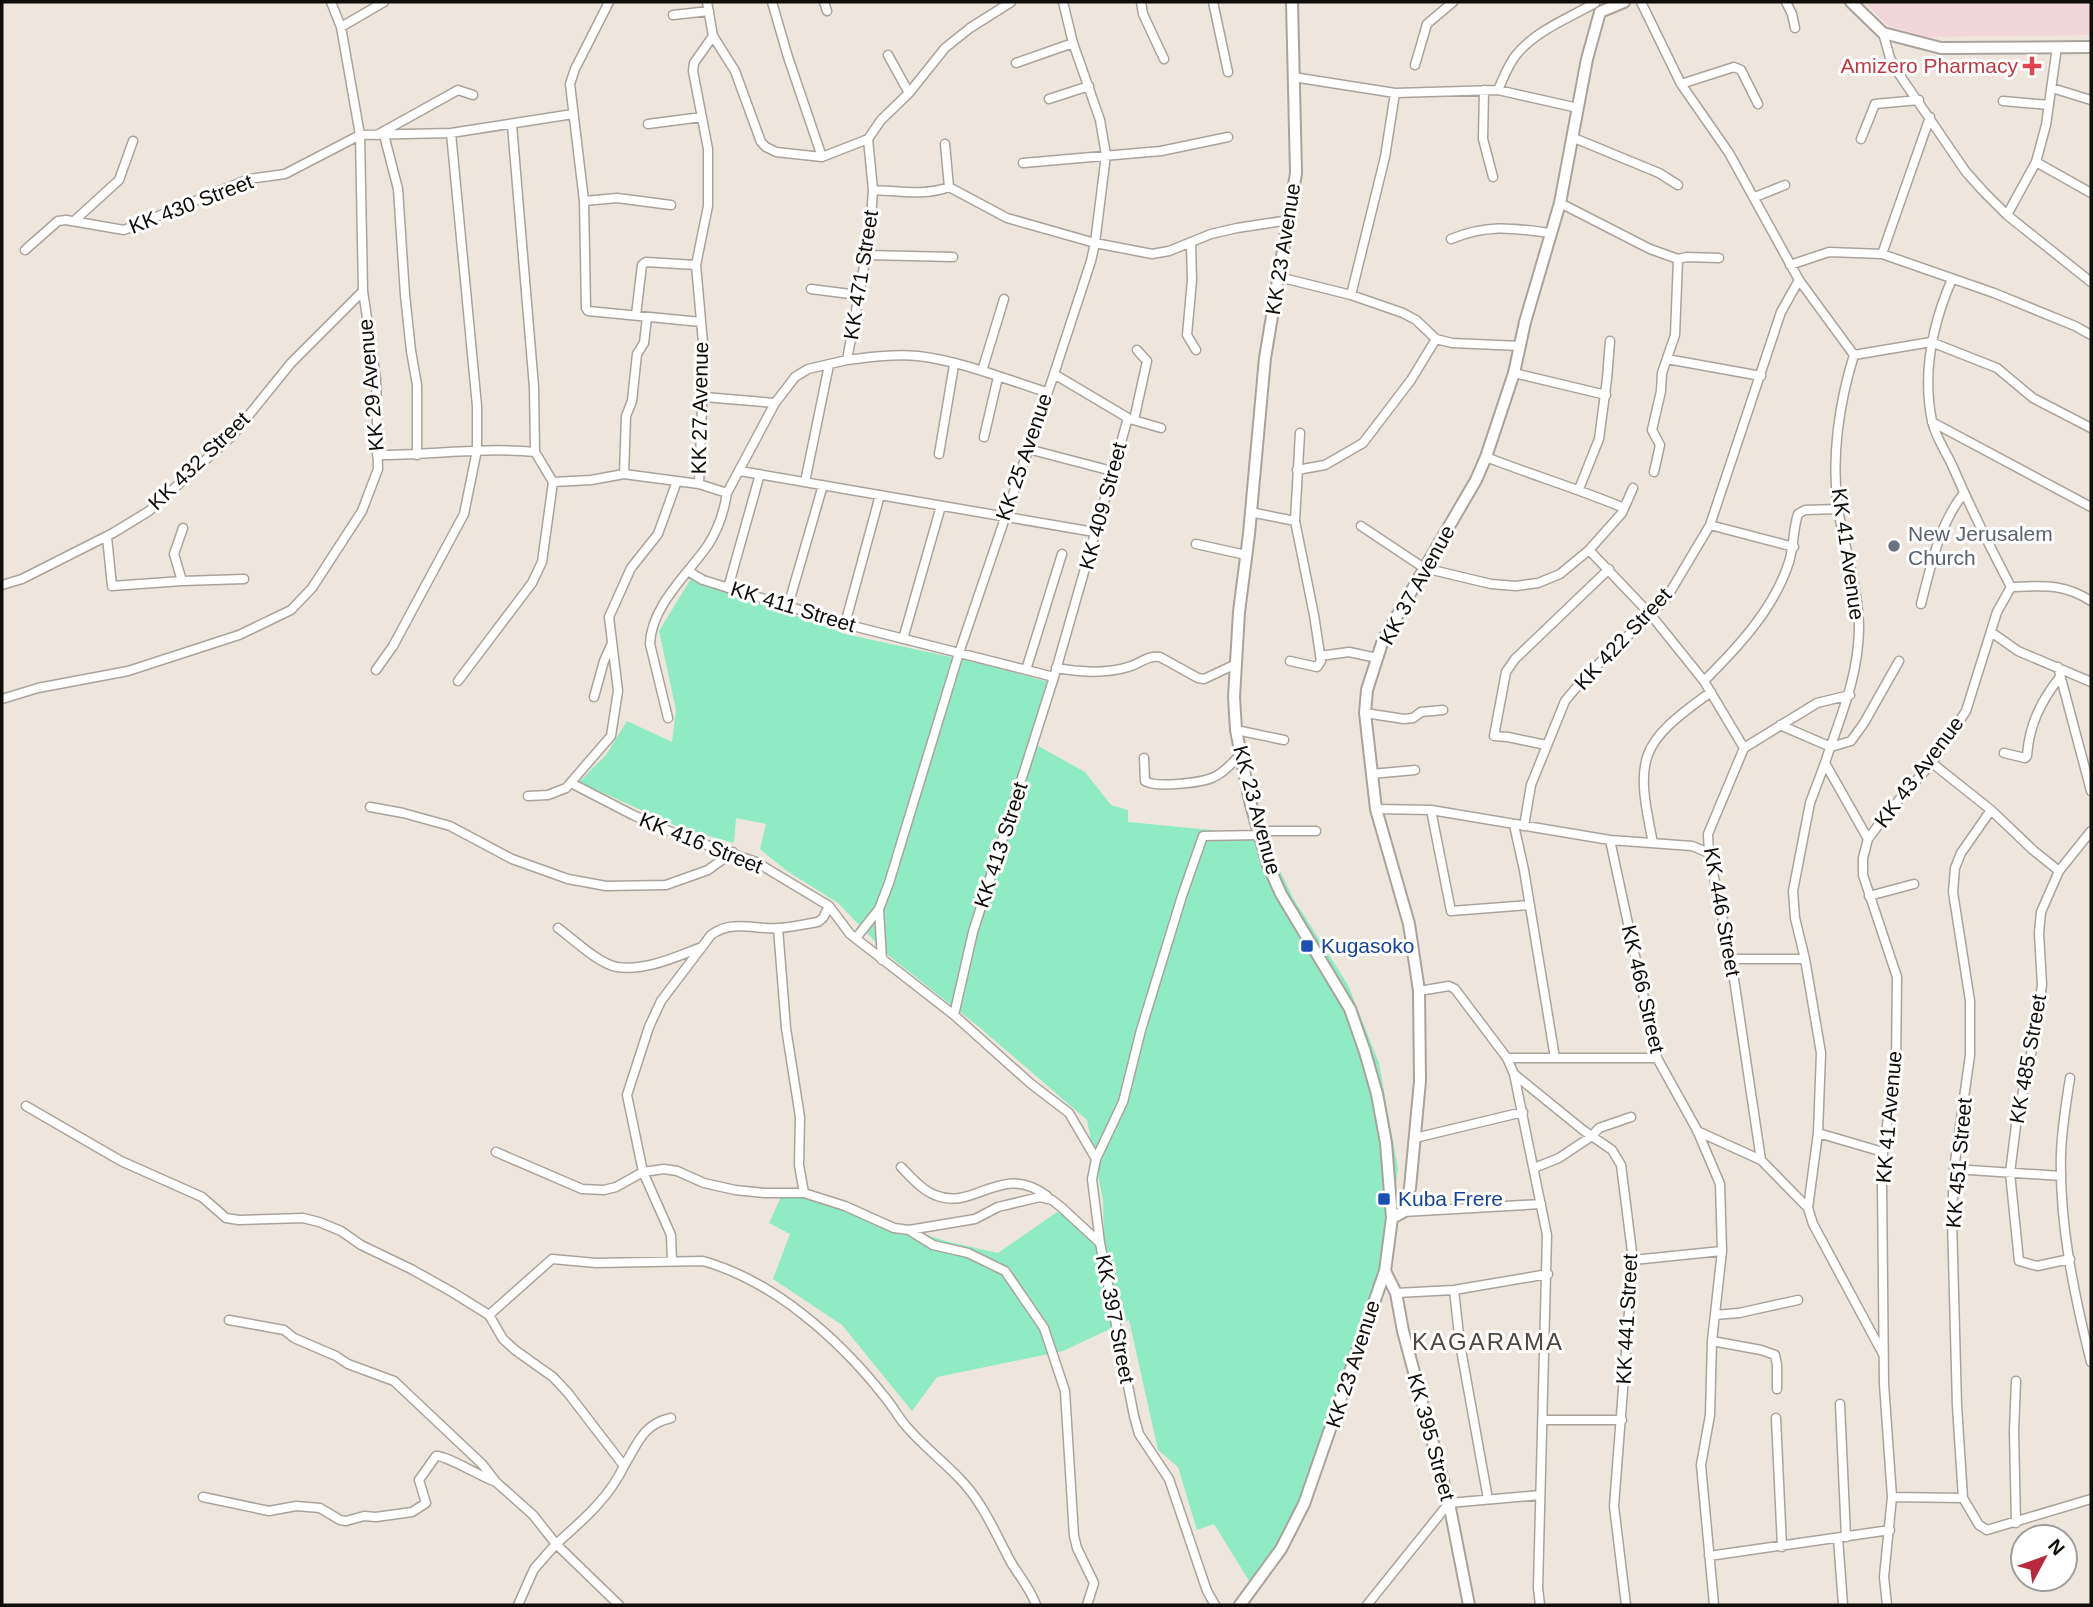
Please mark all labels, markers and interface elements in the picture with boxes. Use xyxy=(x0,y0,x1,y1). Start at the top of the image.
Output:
place label: Amizero Pharmacy xyxy=(1841,54,2018,77)
marker: Amizero Pharmacy xyxy=(2024,58,2040,74)
street label: KK 430 Street xyxy=(126,169,256,238)
street label: KK 23 Avenue xyxy=(1261,182,1304,316)
street label: KK 471 Street xyxy=(839,208,882,341)
street label: KK 29 Avenue xyxy=(353,318,388,452)
street label: KK 27 Avenue xyxy=(687,341,712,475)
street label: KK 25 Avenue xyxy=(991,390,1056,523)
street label: KK 432 Street xyxy=(144,407,254,514)
street label: KK 409 Street xyxy=(1074,440,1131,572)
street label: KK 41 Avenue xyxy=(1828,487,1869,621)
street label: KK 37 Avenue xyxy=(1374,521,1459,648)
place label: New Jerusalem Church xyxy=(1908,522,2053,569)
marker: New Jerusalem Church xyxy=(1886,538,1902,554)
street label: KK 411 Street xyxy=(728,577,858,636)
street label: KK 422 Street xyxy=(1570,583,1676,694)
street label: KK 43 Avenue xyxy=(1869,712,1968,832)
street label: KK 23 Avenue xyxy=(1229,743,1286,877)
street label: KK 413 Street xyxy=(969,779,1032,911)
street label: KK 416 Street xyxy=(636,807,766,878)
street label: KK 446 Street xyxy=(1700,846,1745,978)
street label: KK 466 Street xyxy=(1618,923,1669,1055)
place label: Kugasoko xyxy=(1321,934,1414,957)
marker: Kugasoko xyxy=(1299,938,1315,954)
street label: KK 485 Street xyxy=(2005,992,2050,1125)
street label: KK 41 Avenue xyxy=(1871,1050,1906,1184)
street label: KK 451 Street xyxy=(1941,1097,1976,1229)
place label: Kuba Frere xyxy=(1398,1187,1503,1210)
marker: Kuba Frere xyxy=(1376,1191,1392,1207)
street label: KK 397 Street xyxy=(1092,1253,1139,1385)
street label: KK 441 Street xyxy=(1612,1253,1641,1385)
street label: KK 23 Avenue xyxy=(1321,1297,1384,1431)
district label: KAGARAMA xyxy=(1412,1328,1564,1355)
street label: KK 395 Street xyxy=(1403,1371,1460,1503)
north arrow xyxy=(2009,1523,2079,1593)
text: N xyxy=(2044,1535,2069,1559)

